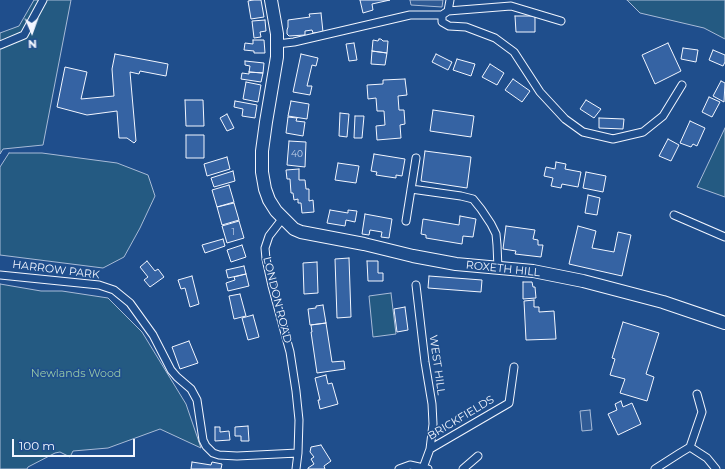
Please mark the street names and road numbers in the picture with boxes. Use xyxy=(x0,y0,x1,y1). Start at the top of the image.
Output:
street label: LONDON ROAD xyxy=(260,255,294,345)
street label: HARROW PARK xyxy=(12,258,100,282)
street label: ROXETH HILL xyxy=(465,259,541,279)
street label: WEST HILL xyxy=(426,334,448,396)
street label: BRICKFIELDS xyxy=(425,393,497,443)

